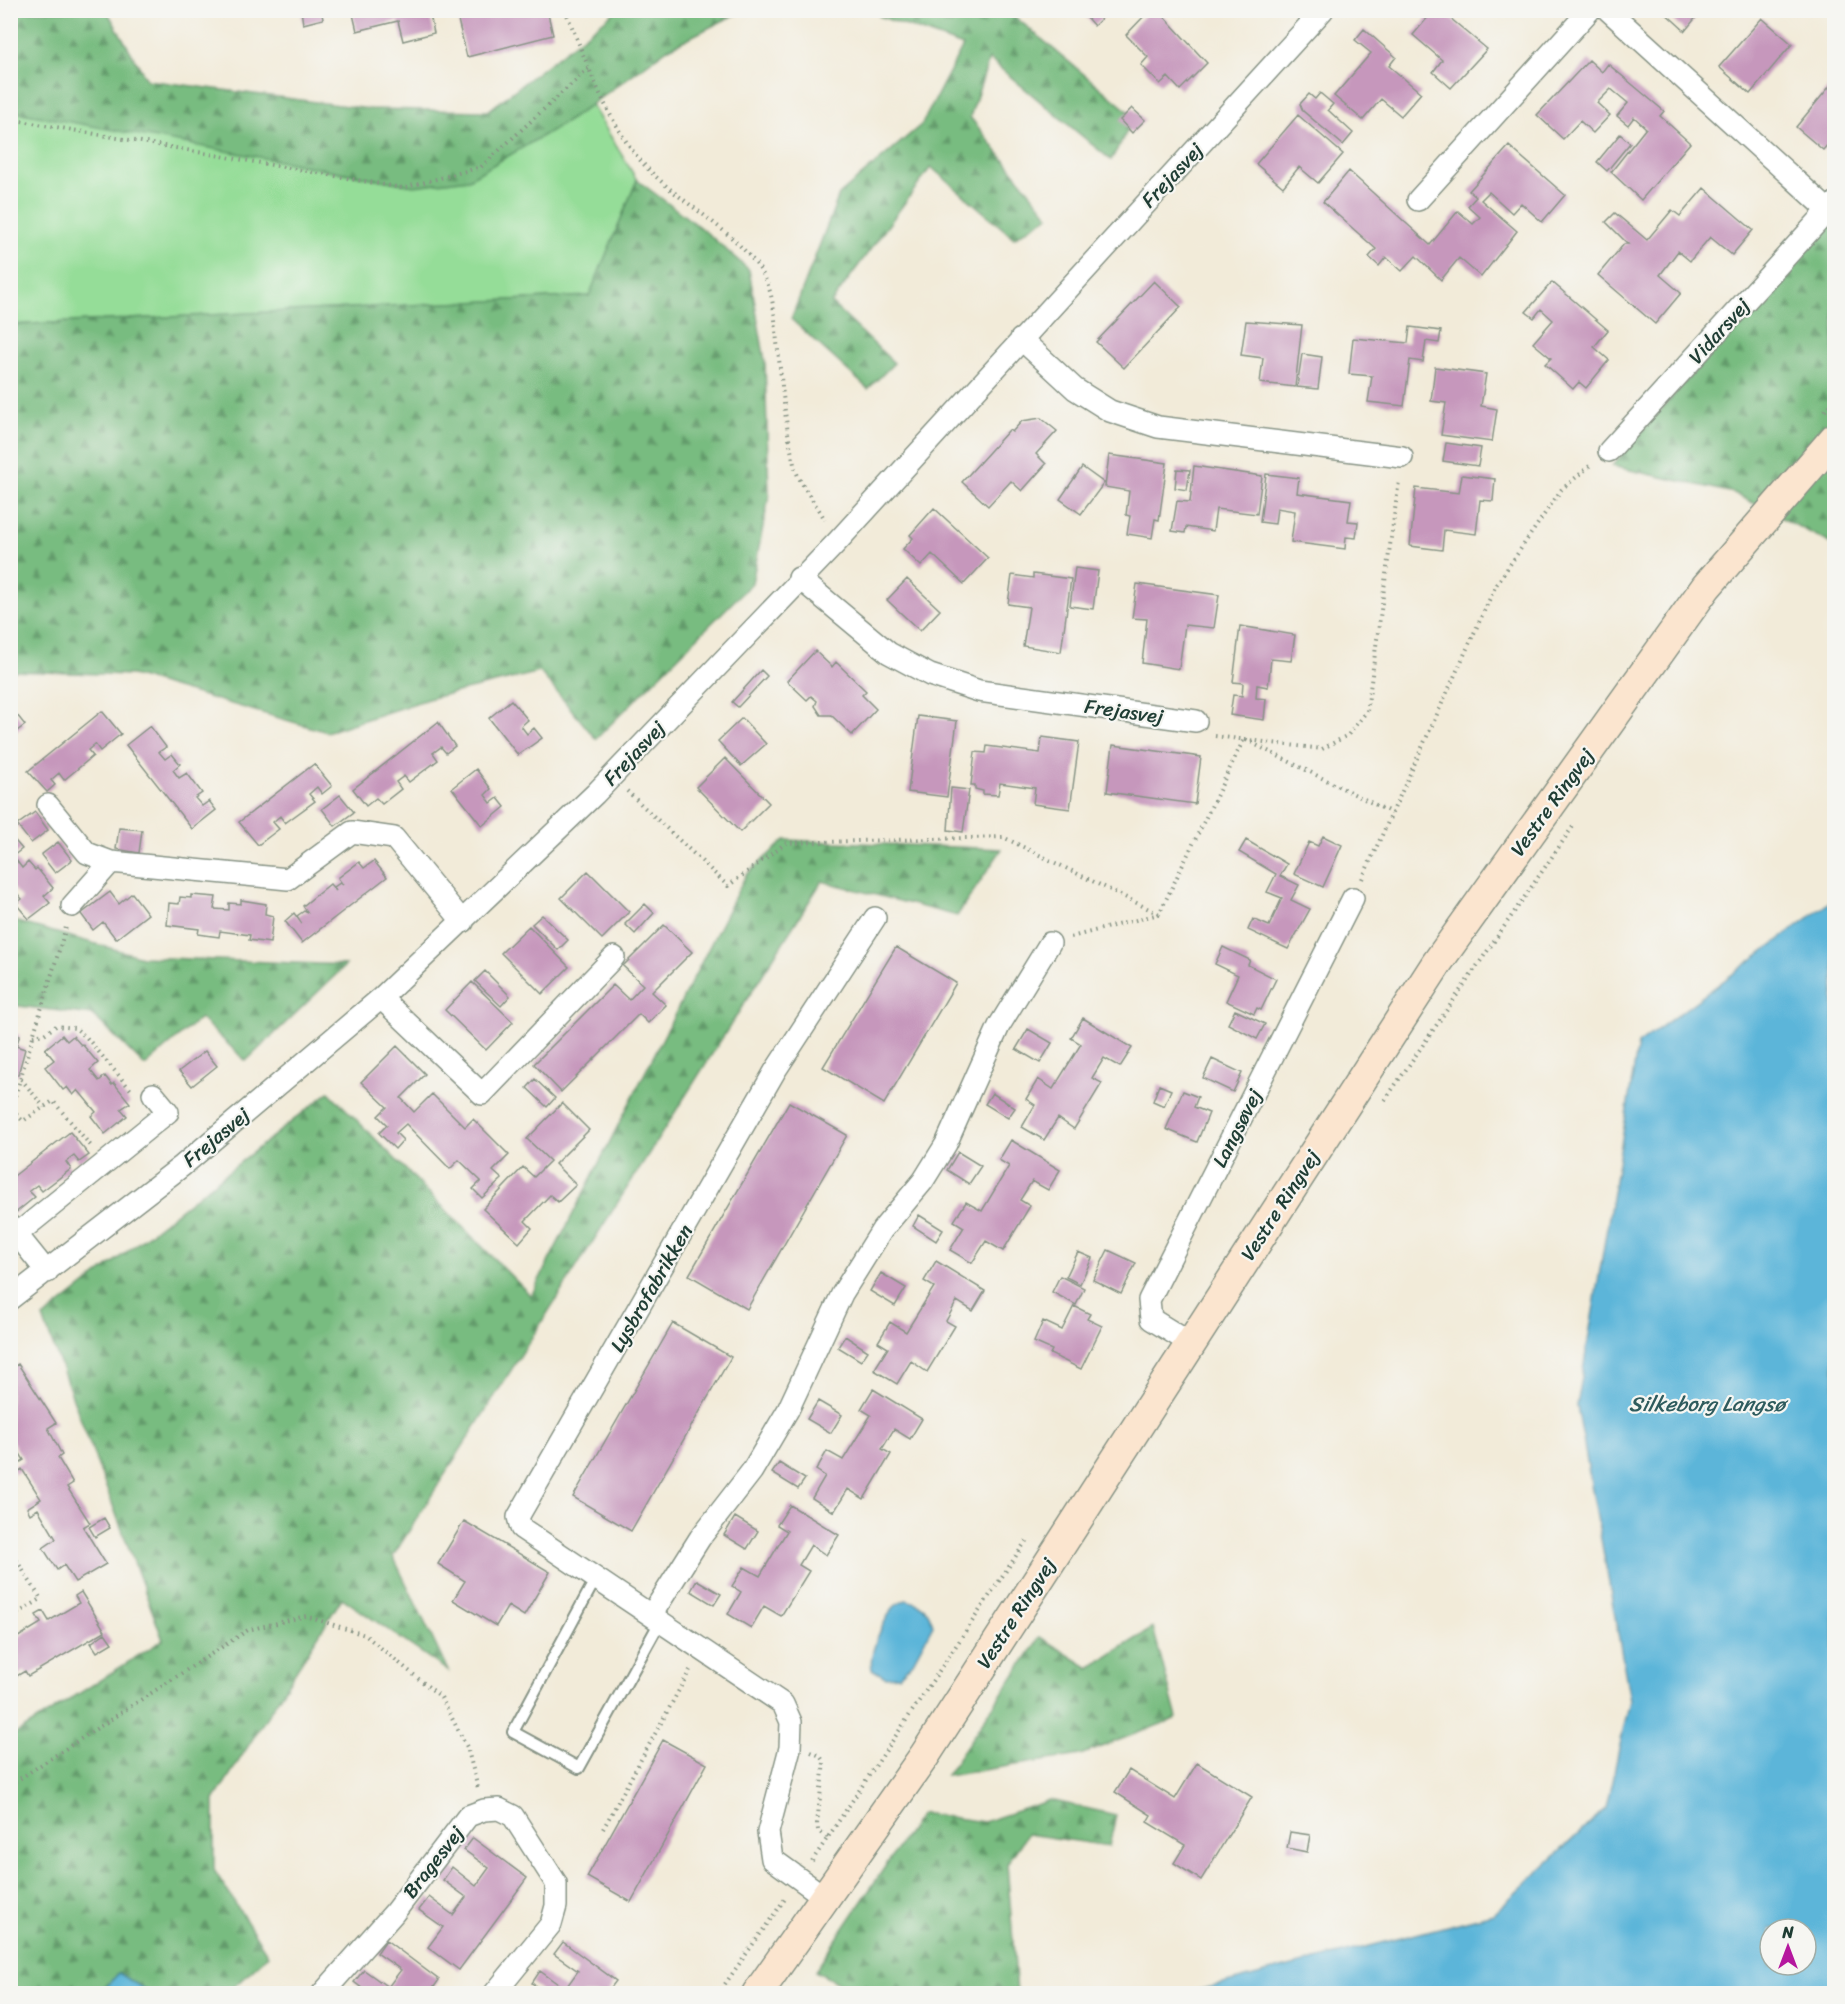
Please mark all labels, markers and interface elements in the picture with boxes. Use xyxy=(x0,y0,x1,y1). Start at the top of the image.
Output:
street label: Frejasvej xyxy=(1132,134,1213,216)
street label: Vidarsvej xyxy=(1680,290,1759,373)
street label: Frejasvej xyxy=(1082,689,1166,734)
street label: Frejasvej xyxy=(594,712,675,794)
street label: Vestre Ringvej xyxy=(1501,740,1604,864)
street label: Langsøvej xyxy=(1203,1082,1272,1174)
street label: Frejasvej xyxy=(175,1098,258,1176)
street label: Vestre Ringvej xyxy=(1231,1142,1330,1268)
street label: Lysbrofabrikken xyxy=(600,1217,703,1359)
water label: Silkeborg Langsø xyxy=(1629,1385,1789,1423)
street label: Vestre Ringvej xyxy=(967,1550,1066,1676)
street label: Bragesvej xyxy=(393,1818,474,1907)
north arrow xyxy=(1758,1917,1818,1977)
text: N xyxy=(1781,1918,1794,1947)

